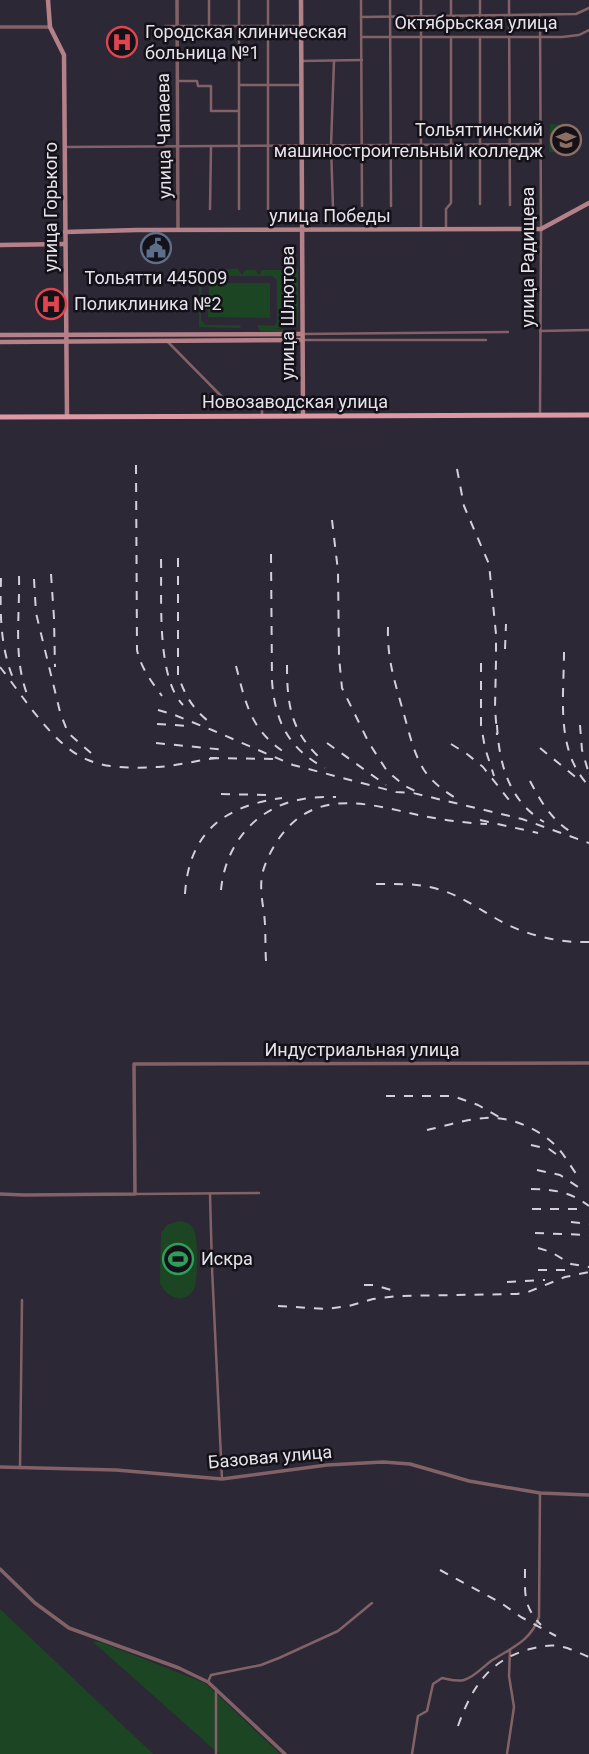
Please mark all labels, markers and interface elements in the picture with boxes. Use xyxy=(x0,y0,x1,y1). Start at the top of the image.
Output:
street label: Октябрьская улица xyxy=(394,12,558,33)
place label: Городская клиническая больница №1 xyxy=(145,21,347,63)
hospital icon: Городская клиническая больница №1 xyxy=(105,25,139,59)
street label: улица Чапаева xyxy=(152,73,175,199)
place label: Тольяттинский машиностроительный колледж xyxy=(274,119,543,161)
school or university icon: Тольяттинский машиностроительный колледж xyxy=(549,123,583,157)
street label: улица Горького xyxy=(40,142,61,272)
street label: улица Радищева xyxy=(517,187,538,327)
street label: улица Победы xyxy=(269,205,391,226)
public building icon: Тольятти 445009 xyxy=(139,231,173,265)
street label: улица Шлютова xyxy=(277,246,298,380)
place label: Тольятти 445009 xyxy=(85,267,227,288)
hospital icon: Поликлиника №2 xyxy=(34,287,68,321)
place label: Поликлиника №2 xyxy=(74,293,222,314)
street label: Новозаводская улица xyxy=(202,391,388,412)
street label: Индустриальная улица xyxy=(265,1039,459,1060)
sports icon: Искра xyxy=(161,1242,195,1276)
place label: Искра xyxy=(201,1248,253,1269)
street label: Базовая улица xyxy=(207,1441,333,1472)

